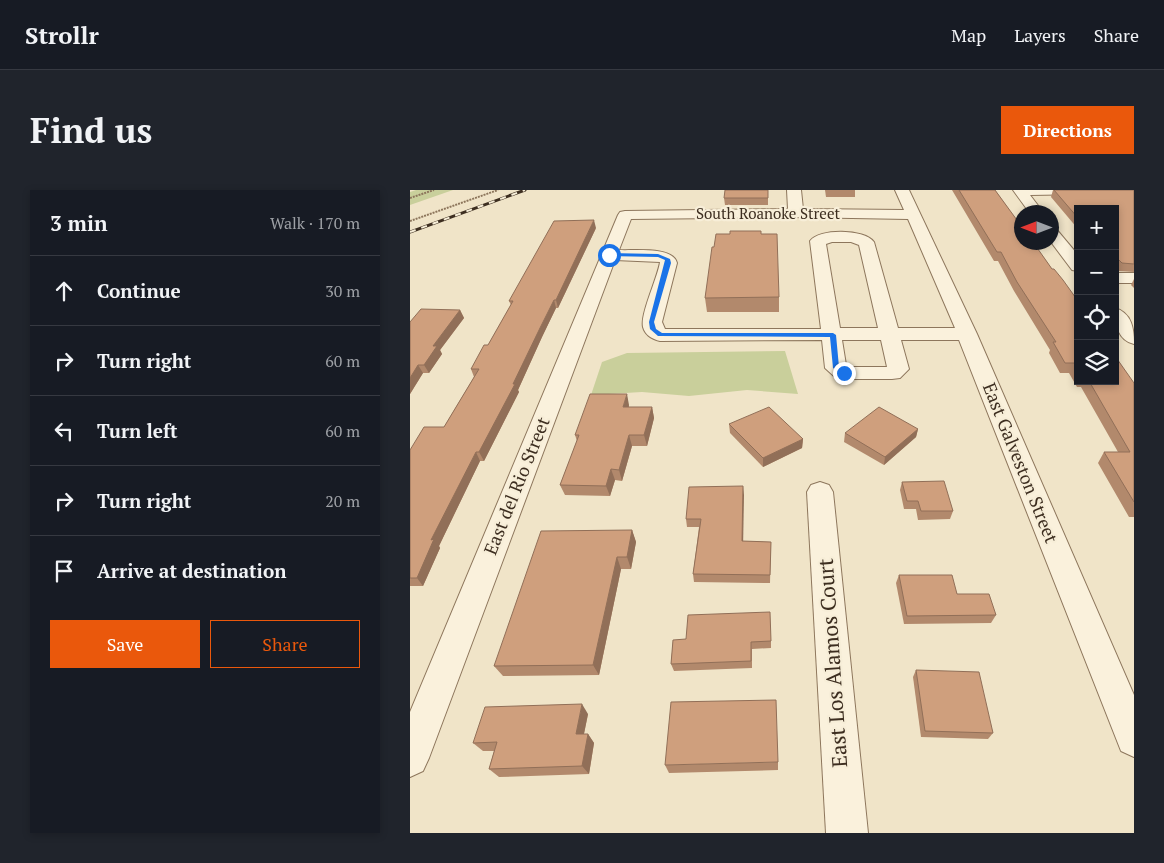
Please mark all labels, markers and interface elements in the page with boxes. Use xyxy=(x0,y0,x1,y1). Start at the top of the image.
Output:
text: Strollr xyxy=(25,19,99,51)
text: Map xyxy=(951,23,986,47)
text: Layers xyxy=(1014,23,1066,47)
text: Share xyxy=(1094,23,1139,47)
button: Directions xyxy=(1001,106,1134,154)
text: Find us xyxy=(30,107,152,153)
street label: South Roanoke Street xyxy=(696,203,840,223)
north arrow xyxy=(1014,205,1059,250)
map controls xyxy=(1074,205,1119,385)
button: + xyxy=(1074,205,1119,250)
text: 3 min xyxy=(50,209,107,237)
text: Walk · 170 m xyxy=(270,212,360,234)
route start xyxy=(598,244,621,267)
button: − xyxy=(1074,250,1119,295)
icon: ahead xyxy=(50,277,78,305)
text: Continue xyxy=(97,278,181,303)
text: 30 m xyxy=(325,280,360,302)
button: locate xyxy=(1074,295,1119,340)
button: layers xyxy=(1074,340,1119,385)
icon: right xyxy=(50,347,78,375)
text: Turn right xyxy=(97,348,191,373)
text: 60 m xyxy=(325,350,360,372)
route end xyxy=(833,362,856,385)
street label: East Galveston Street xyxy=(978,379,1064,547)
street label: East del Rio Street xyxy=(478,413,555,558)
icon: left xyxy=(50,417,78,445)
text: Turn left xyxy=(97,418,178,443)
text: 60 m xyxy=(325,420,360,442)
icon: right xyxy=(50,487,78,515)
text: Turn right xyxy=(97,488,191,513)
text: 20 m xyxy=(325,490,360,512)
icon: arrive xyxy=(50,557,78,585)
street label: East Los Alamos Court xyxy=(811,557,853,769)
text: Arrive at destination xyxy=(97,558,286,583)
button: Save xyxy=(50,620,200,668)
button: Share xyxy=(210,620,360,668)

